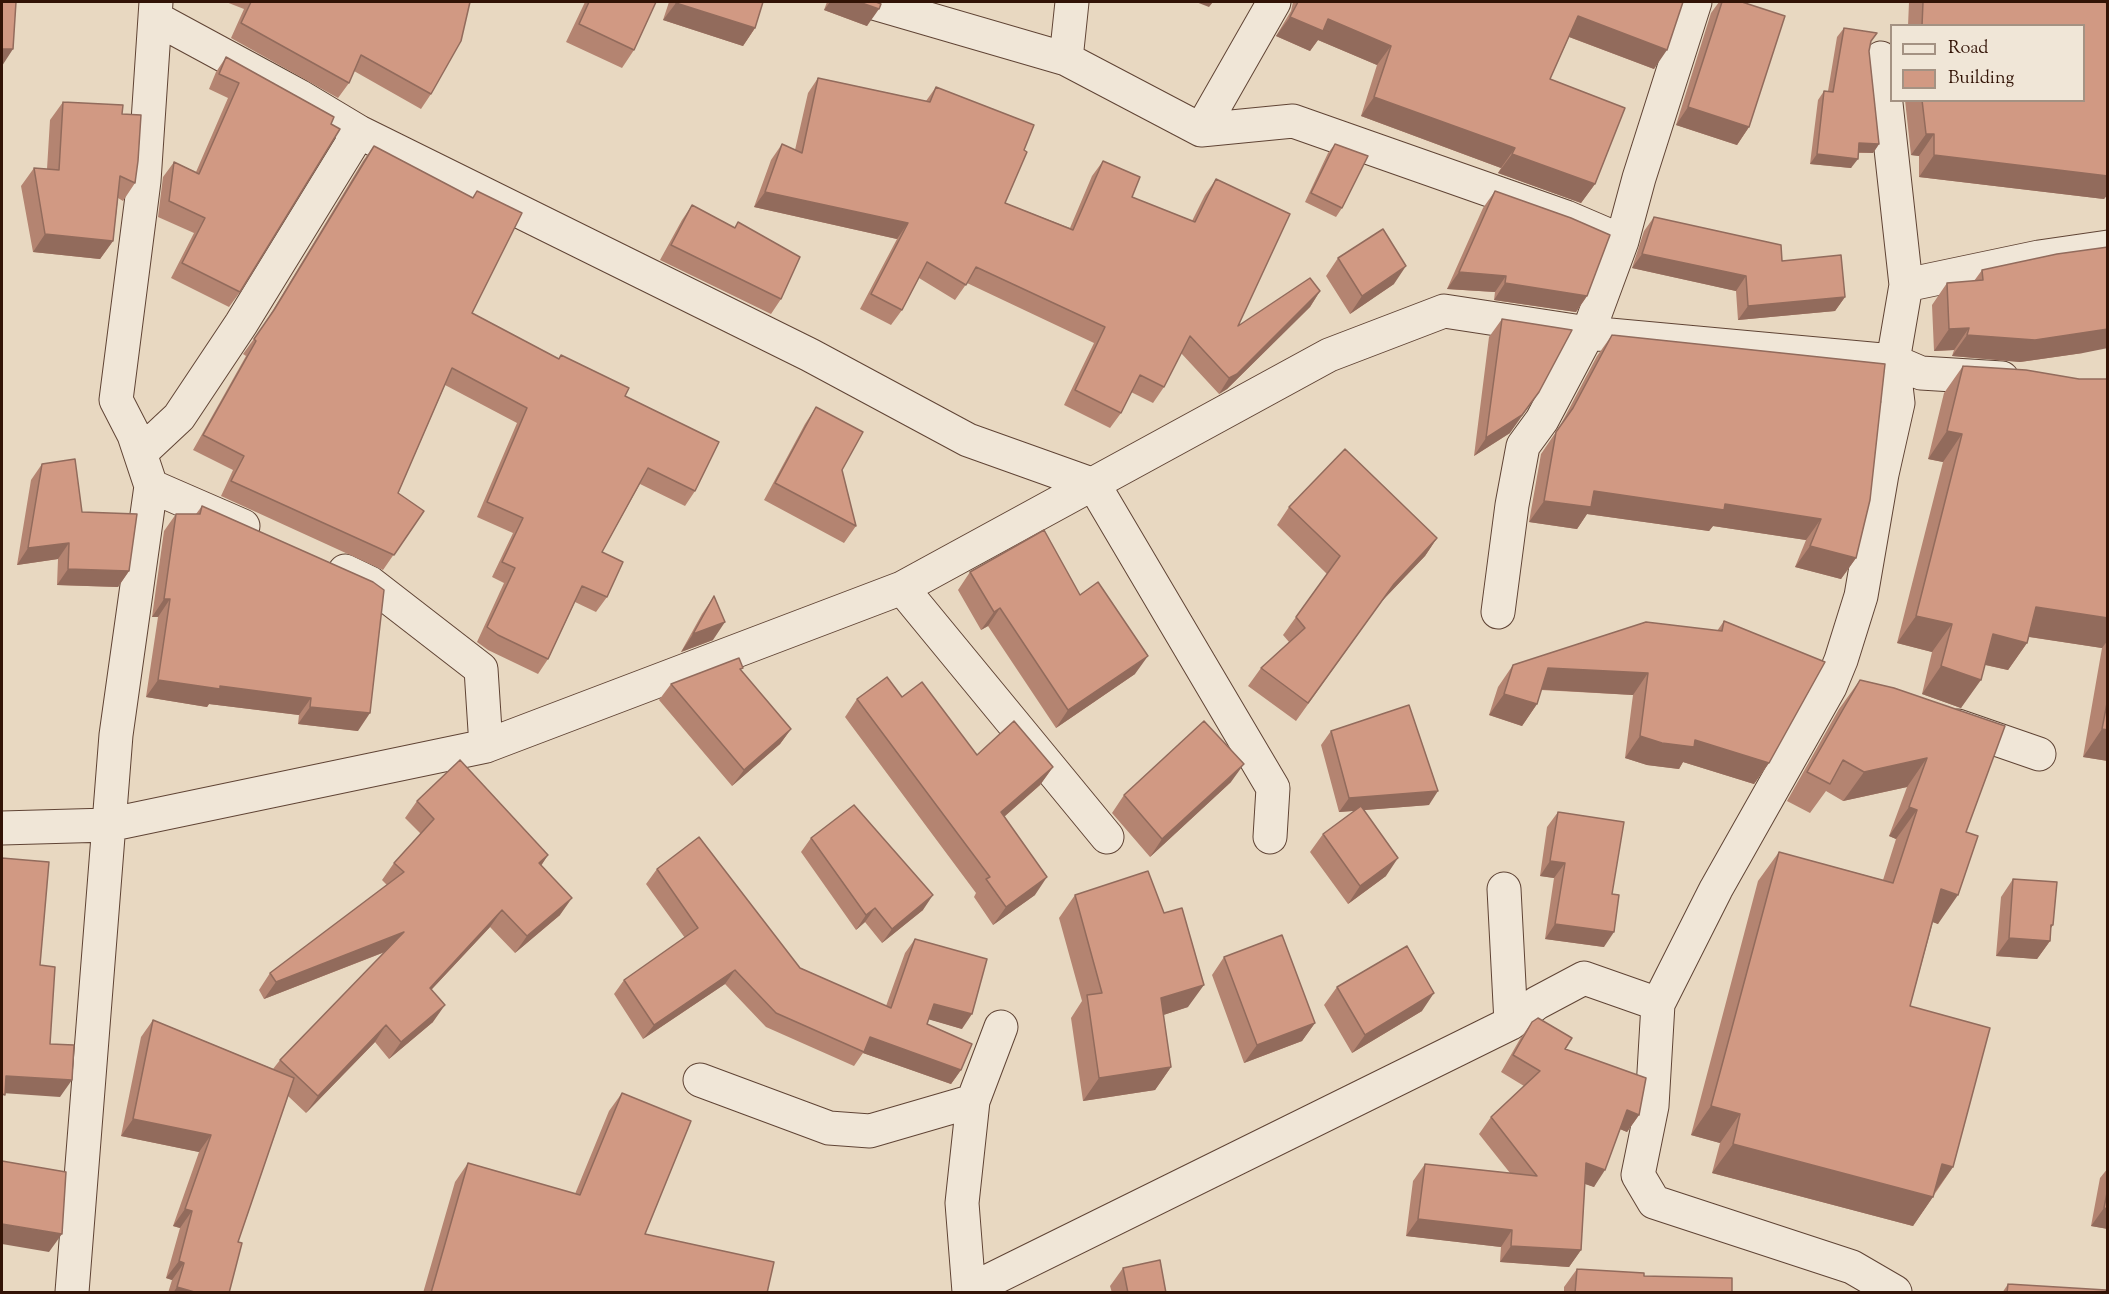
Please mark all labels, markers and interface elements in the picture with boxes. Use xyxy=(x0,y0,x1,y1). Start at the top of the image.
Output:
legend xyxy=(1890,24,2085,102)
text: Road xyxy=(1948,36,1988,62)
text: Building xyxy=(1948,66,2014,92)

